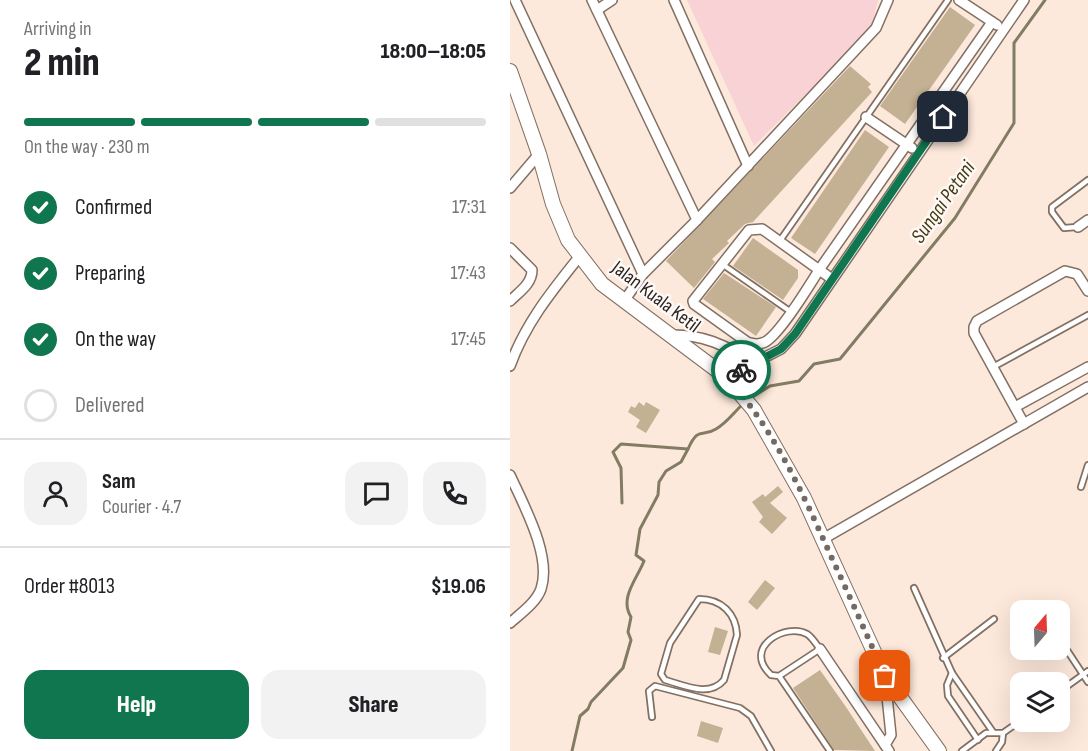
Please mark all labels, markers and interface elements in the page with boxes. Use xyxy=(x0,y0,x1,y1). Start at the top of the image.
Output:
text: Arriving in xyxy=(24,17,92,41)
text: 18:00–18:05 xyxy=(381,38,486,65)
text: 2 min xyxy=(24,40,100,87)
pin xyxy=(917,91,968,142)
icon: home xyxy=(926,100,959,133)
text: On the way · 230 m xyxy=(24,135,150,159)
water label: Sungai Petani xyxy=(906,155,981,248)
icon: check xyxy=(24,191,57,224)
text: Confirmed xyxy=(75,194,152,221)
text: 17:31 xyxy=(452,195,486,219)
street label: Jalan Kuala Ketil xyxy=(606,255,705,338)
icon: check xyxy=(24,257,57,290)
text: Preparing xyxy=(75,260,145,287)
text: 17:43 xyxy=(451,261,486,285)
icon: check xyxy=(24,323,57,356)
text: On the way xyxy=(75,326,156,353)
text: 17:45 xyxy=(451,327,486,351)
courier xyxy=(711,340,771,400)
icon: bike xyxy=(725,354,758,387)
text: Delivered xyxy=(75,392,144,419)
button: person xyxy=(24,462,87,525)
button: chat xyxy=(345,462,408,525)
button: phone xyxy=(423,462,486,525)
text: Sam xyxy=(102,468,136,495)
text: Courier · 4.7 xyxy=(102,495,181,519)
text: Order #8013 xyxy=(24,573,115,600)
text: $19.06 xyxy=(431,573,486,600)
north arrow xyxy=(1010,600,1070,660)
map controls xyxy=(1010,600,1070,732)
pin xyxy=(859,650,910,701)
icon: bag xyxy=(868,659,901,692)
button: Help xyxy=(24,670,249,739)
button: Share xyxy=(261,670,486,739)
button: layers xyxy=(1010,672,1070,732)

